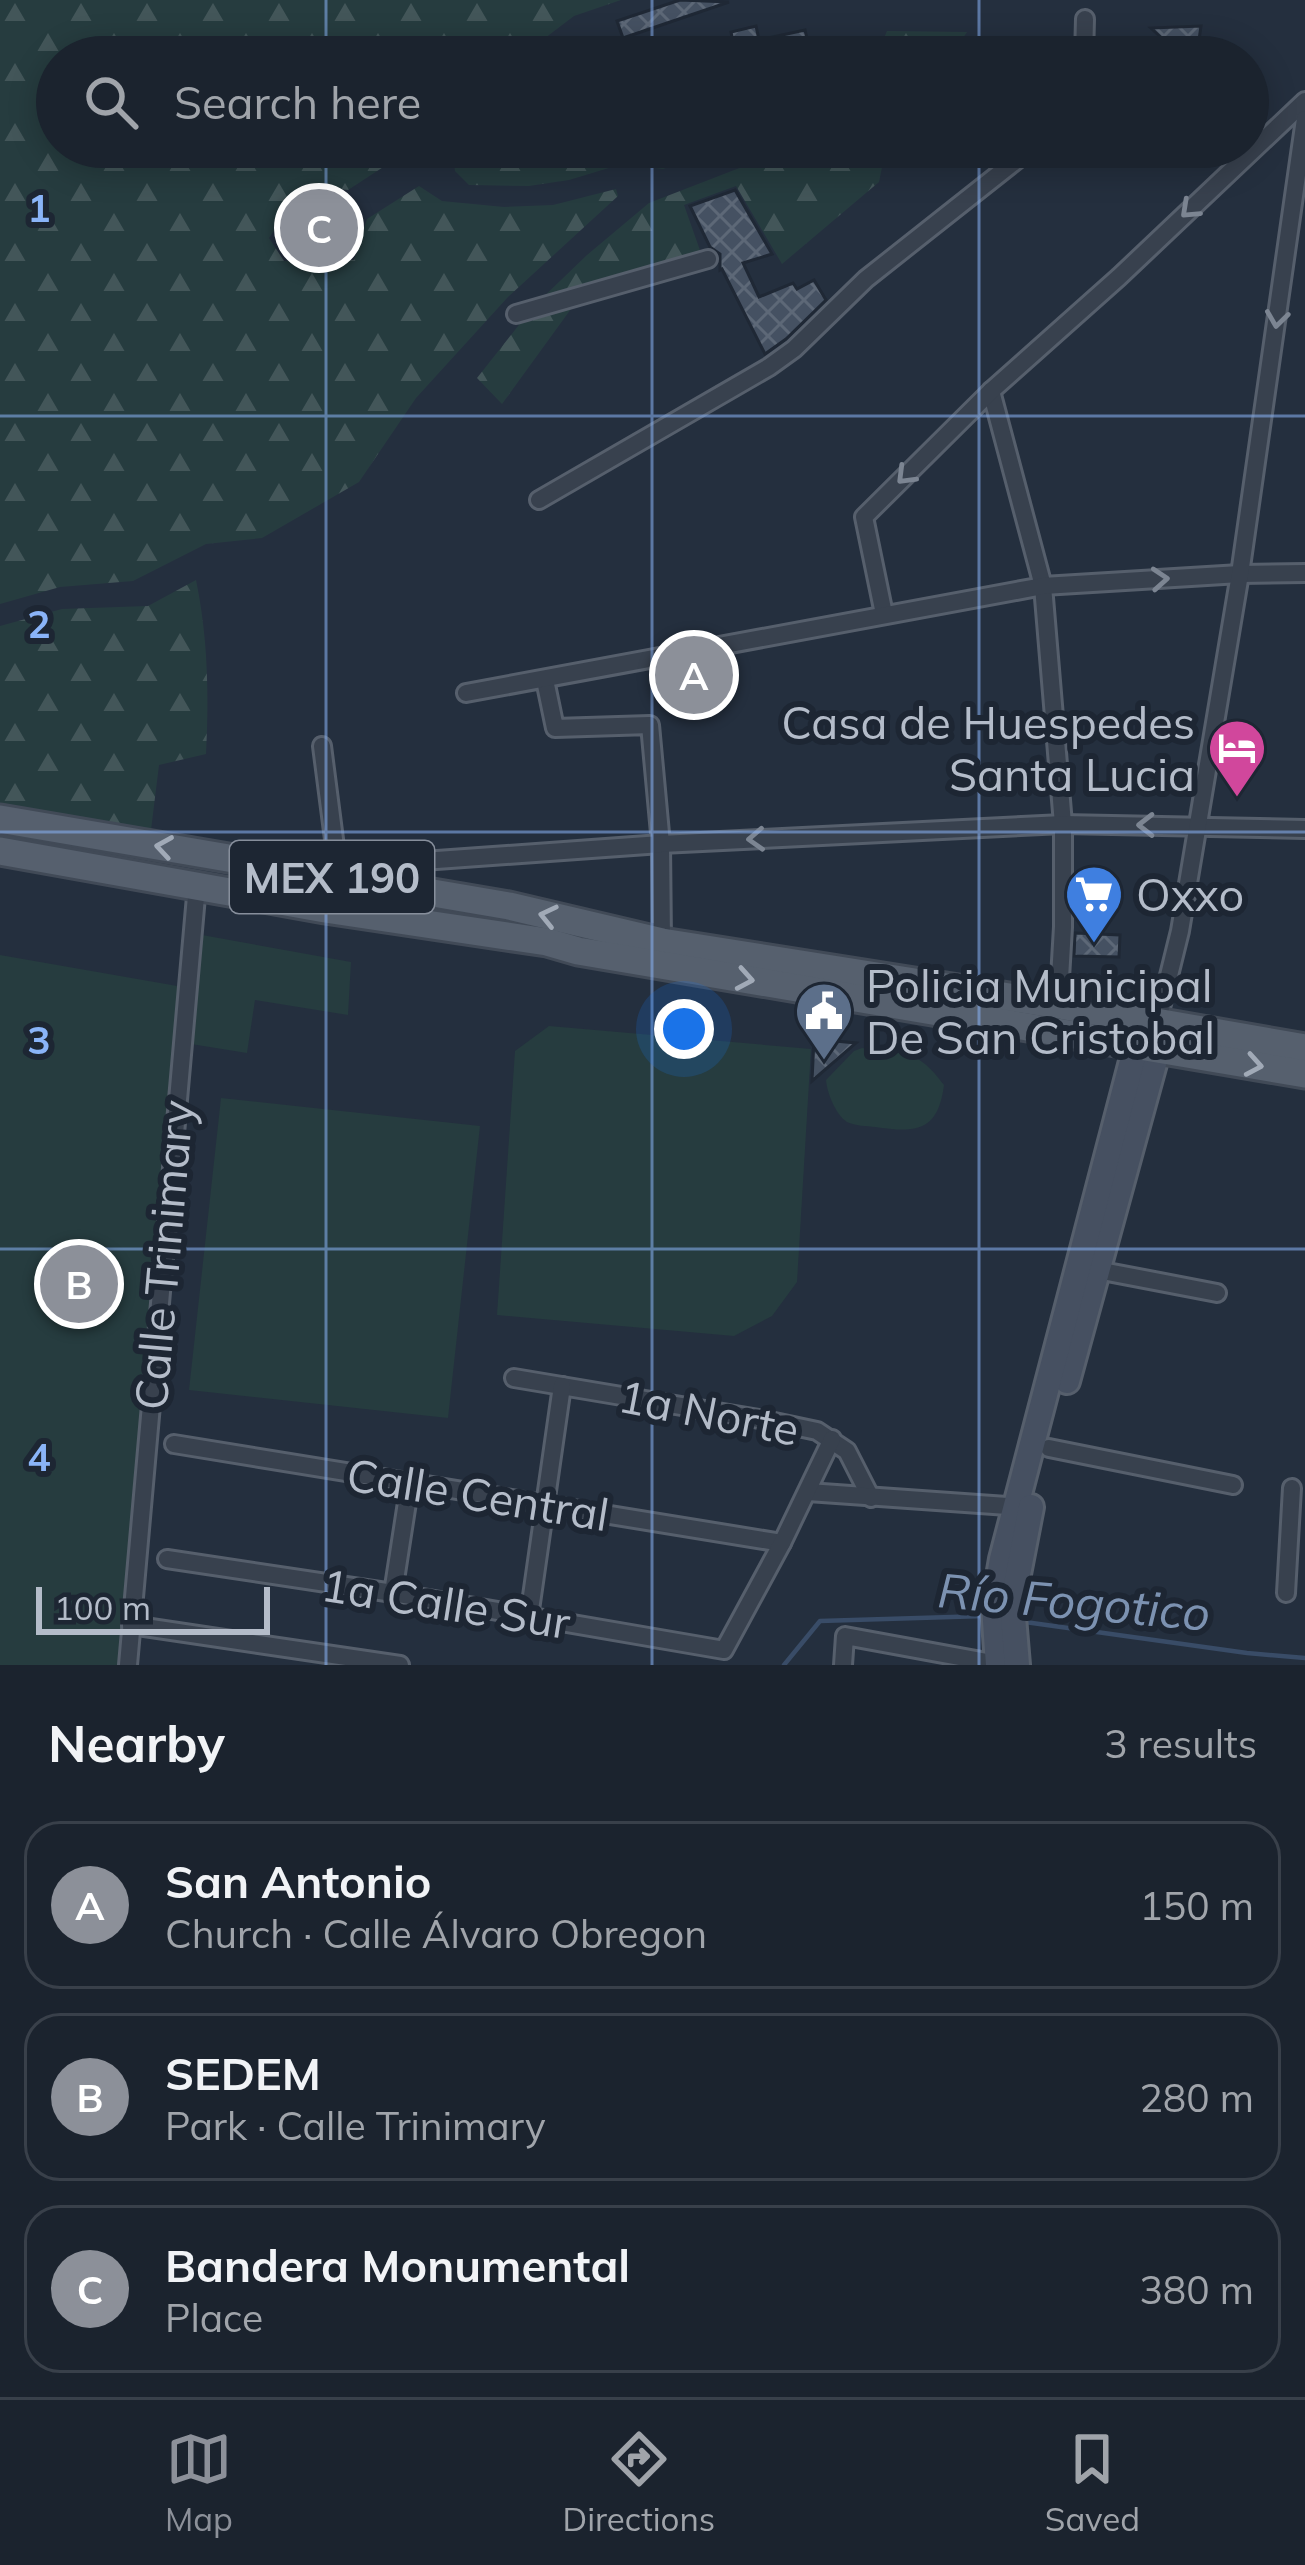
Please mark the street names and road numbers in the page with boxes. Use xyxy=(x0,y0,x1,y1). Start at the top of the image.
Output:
road number: MEX 190 xyxy=(230,841,434,913)
street label: Calle Trinimary xyxy=(122,1098,204,1412)
street label: 1a Norte xyxy=(614,1367,804,1457)
street label: Calle Central xyxy=(343,1446,613,1542)
street label: 1a Calle Sur xyxy=(318,1556,575,1650)

